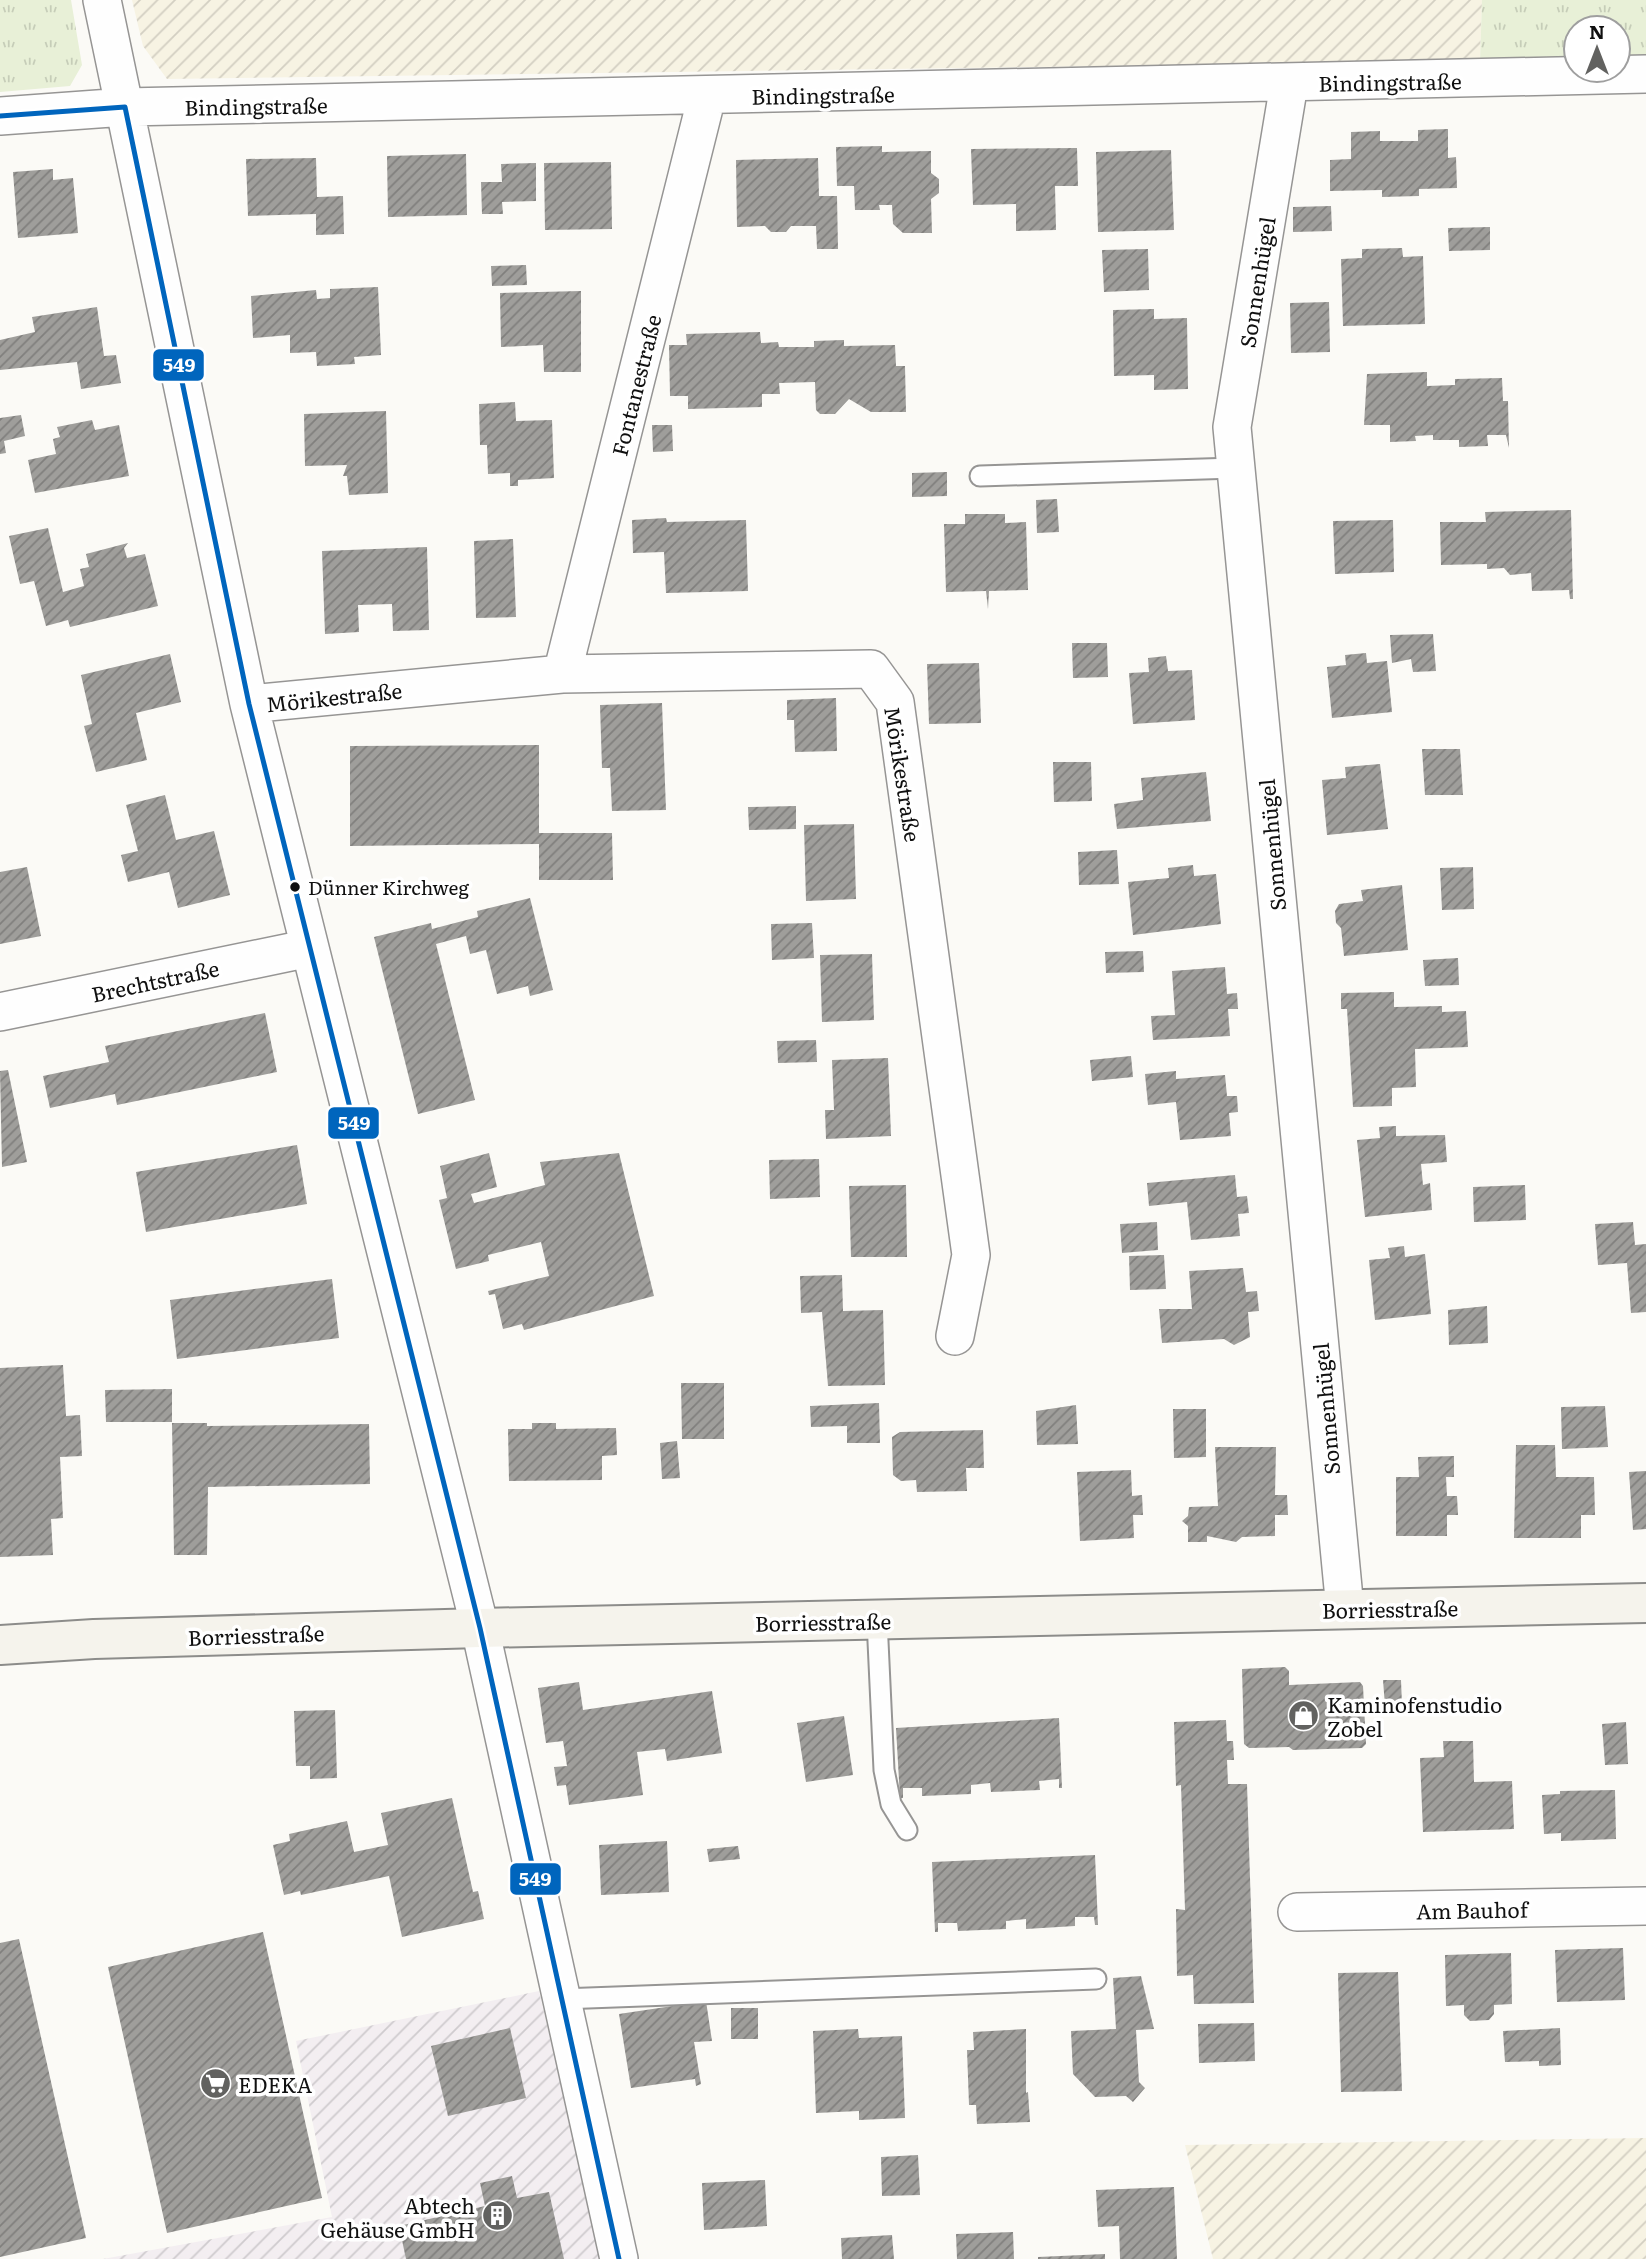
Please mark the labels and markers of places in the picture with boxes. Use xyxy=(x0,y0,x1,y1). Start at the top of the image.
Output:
place label: Dünner Kirchweg xyxy=(308,873,469,901)
marker: Dünner Kirchweg xyxy=(288,880,302,894)
place label: Kaminofenstudio Zobel xyxy=(1327,1688,1502,1743)
shop icon: Kaminofenstudio Zobel xyxy=(1287,1698,1321,1732)
supermarket icon: EDEKA xyxy=(198,2066,232,2100)
place label: EDEKA xyxy=(238,2068,313,2099)
place label: Abtech Gehäuse GmbH xyxy=(320,2189,475,2244)
building icon: Abtech Gehäuse GmbH xyxy=(481,2199,515,2233)

